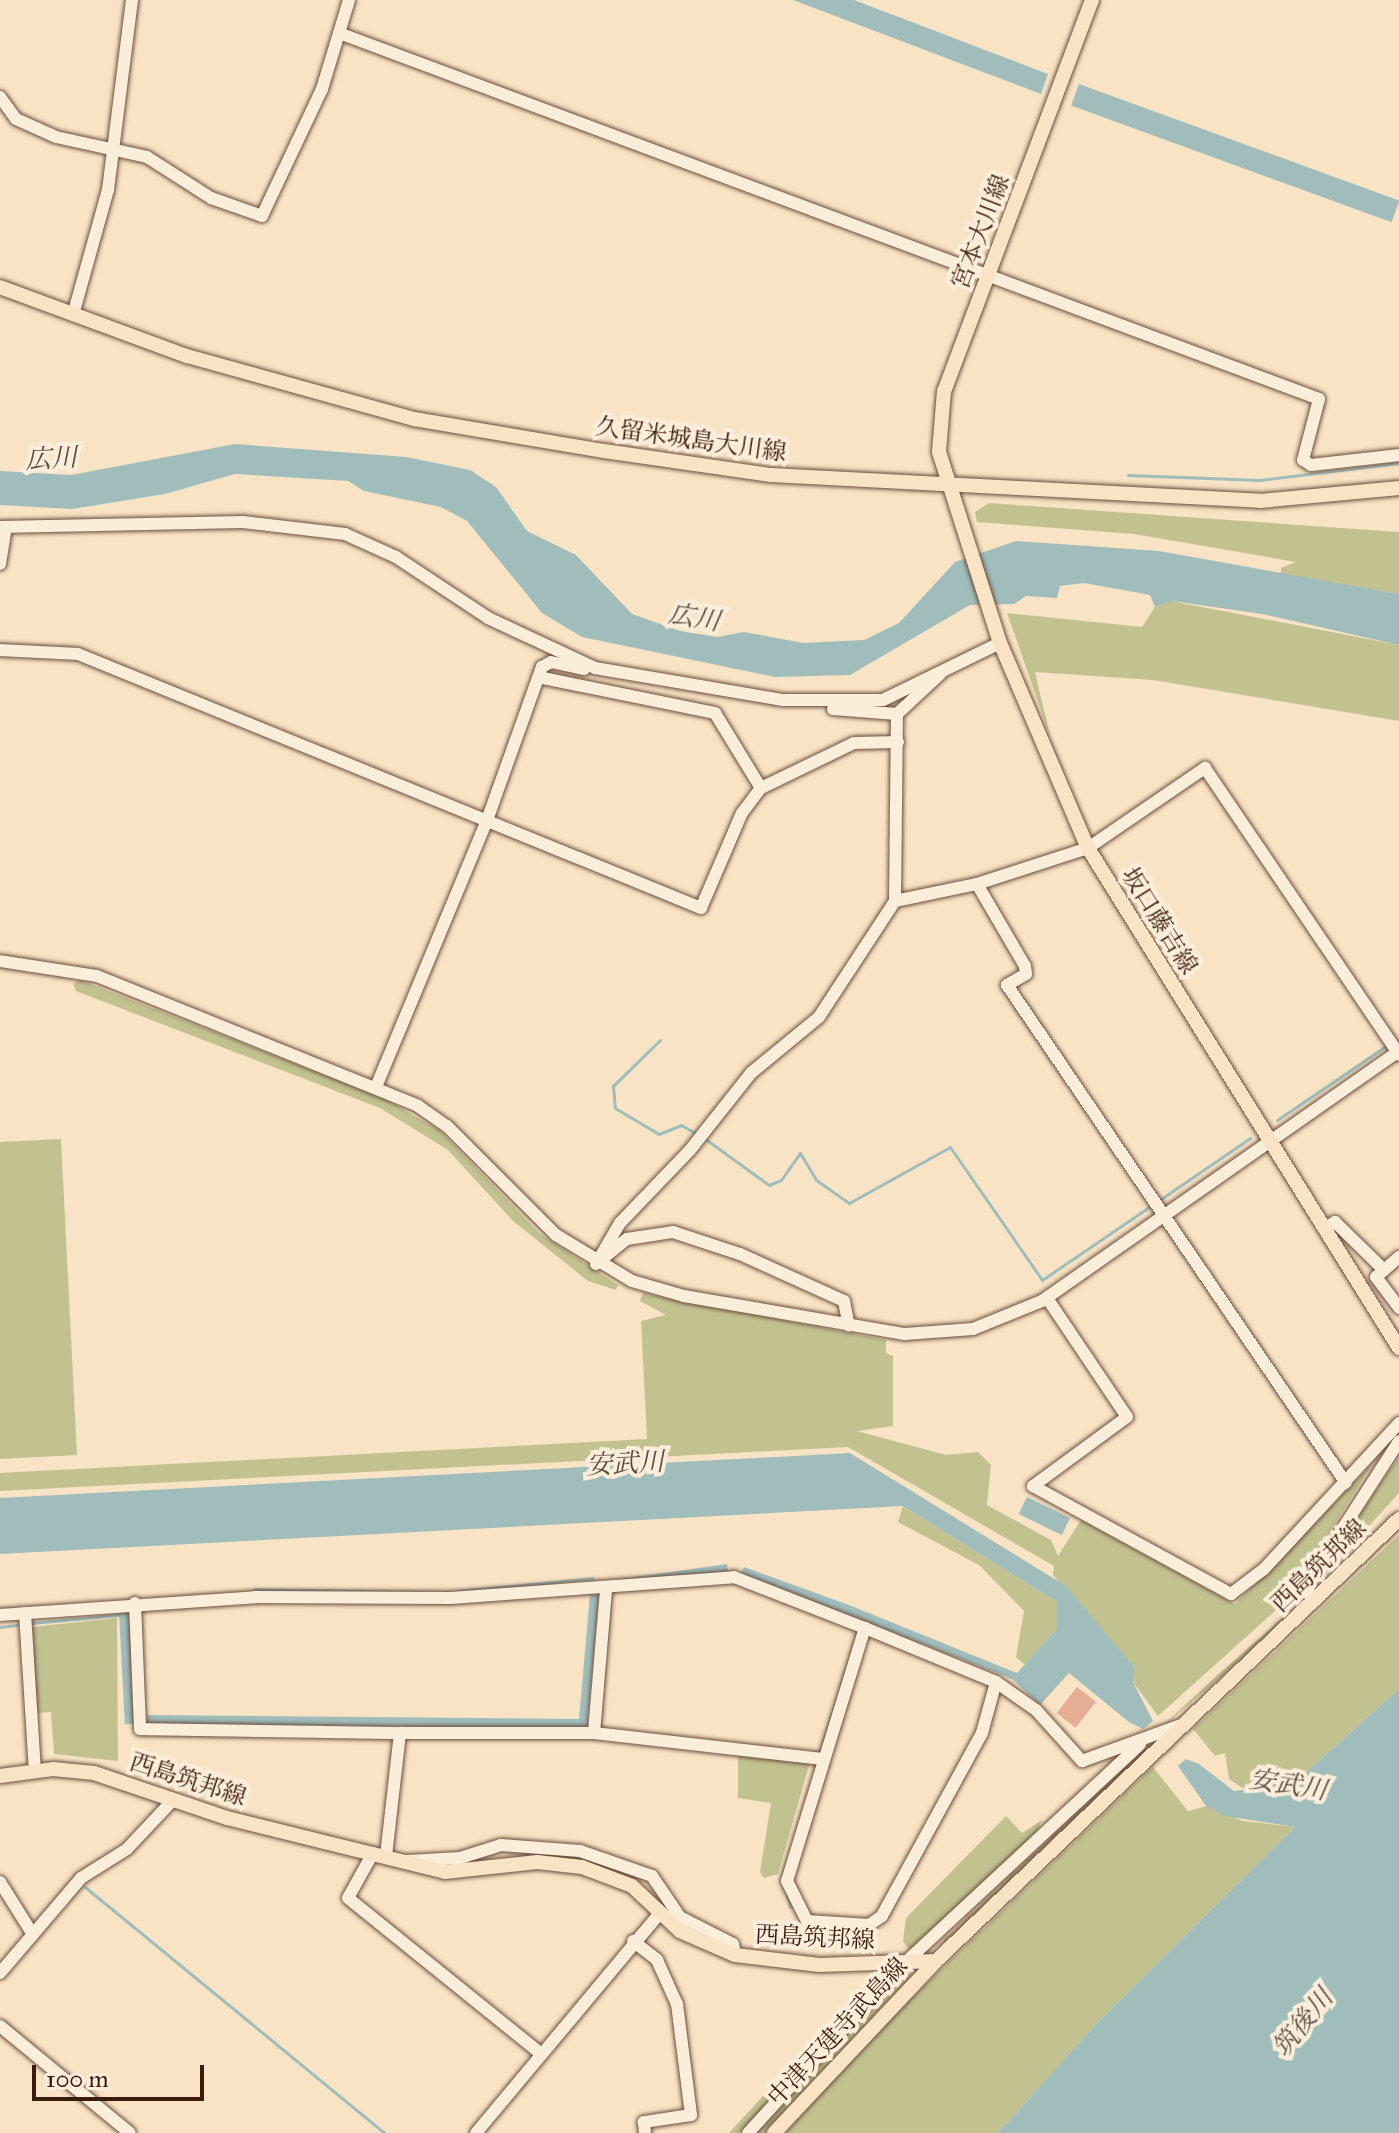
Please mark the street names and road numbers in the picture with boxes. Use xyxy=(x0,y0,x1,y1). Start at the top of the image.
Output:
street label: 宮本大川線 xyxy=(946,171,1016,293)
street label: 久留米城島大川線 xyxy=(594,412,788,468)
street label: 坂口藤吉線 xyxy=(1115,862,1203,980)
street label: 西島筑邦線 xyxy=(1266,1514,1372,1618)
street label: 西島筑邦線 xyxy=(126,1748,250,1812)
street label: 西島筑邦線 xyxy=(754,1920,876,1956)
street label: 中津天建寺武島線 xyxy=(762,1952,914,2112)

